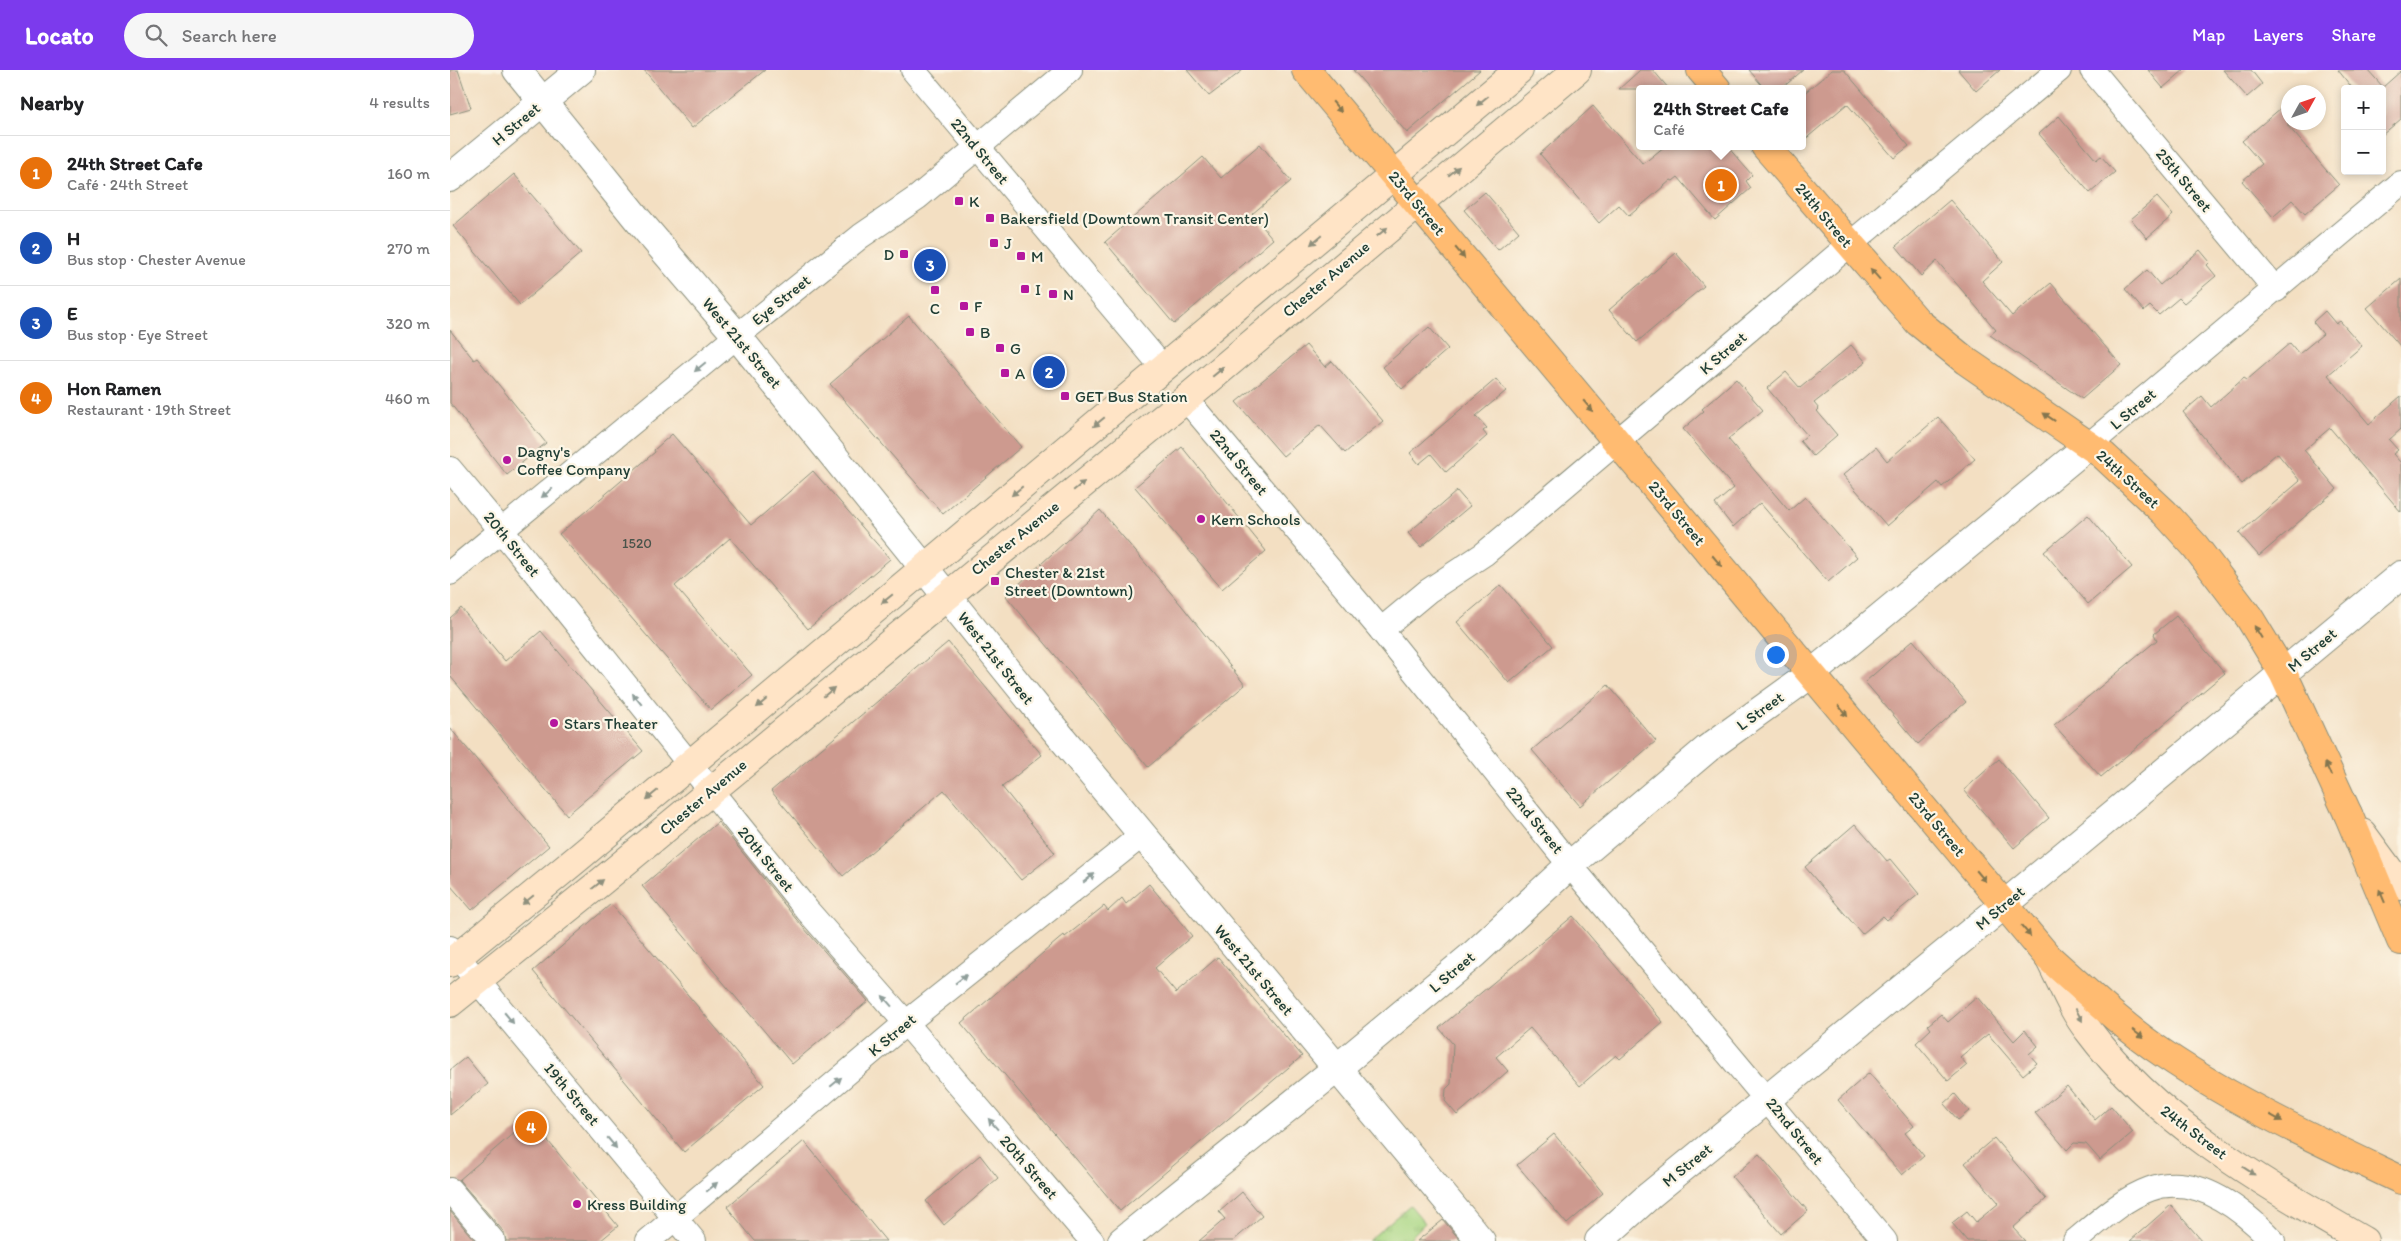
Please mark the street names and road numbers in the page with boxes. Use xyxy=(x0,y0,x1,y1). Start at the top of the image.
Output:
street label: H Street xyxy=(488,98,544,150)
street label: 22nd Street xyxy=(947,114,1013,188)
street label: 25th Street xyxy=(2152,144,2216,216)
street label: 23rd Street xyxy=(1385,167,1449,239)
street label: 24th Street xyxy=(1792,179,1856,251)
street label: Chester Avenue xyxy=(1278,237,1374,321)
street label: Eye Street xyxy=(748,271,814,329)
street label: West 21st Street xyxy=(698,294,786,392)
street label: K Street xyxy=(1696,327,1750,379)
street label: L Street xyxy=(2106,384,2160,434)
street label: 22nd Street xyxy=(1206,425,1272,499)
street label: 24th Street xyxy=(2093,446,2163,512)
street label: 23rd Street xyxy=(1645,477,1709,549)
street label: Chester Avenue xyxy=(967,497,1063,579)
street label: 20th Street xyxy=(480,507,544,581)
street label: West 21st Street xyxy=(954,608,1038,708)
street label: M Street xyxy=(2283,624,2341,676)
street label: L Street xyxy=(1733,687,1787,735)
street label: Chester Avenue xyxy=(655,755,751,839)
street label: 22nd Street xyxy=(1502,783,1568,857)
street label: 23rd Street xyxy=(1905,788,1969,860)
street label: 20th Street xyxy=(734,822,798,896)
street label: M Street xyxy=(1971,882,2029,934)
street label: West 21st Street xyxy=(1210,921,1298,1019)
street label: L Street xyxy=(1425,947,1479,997)
street label: K Street xyxy=(864,1010,920,1060)
street label: 19th Street xyxy=(540,1059,604,1129)
street label: 22nd Street xyxy=(1762,1094,1828,1168)
street label: 24th Street xyxy=(2157,1101,2231,1163)
street label: 20th Street xyxy=(996,1131,1062,1203)
street label: M Street xyxy=(1658,1139,1716,1191)

